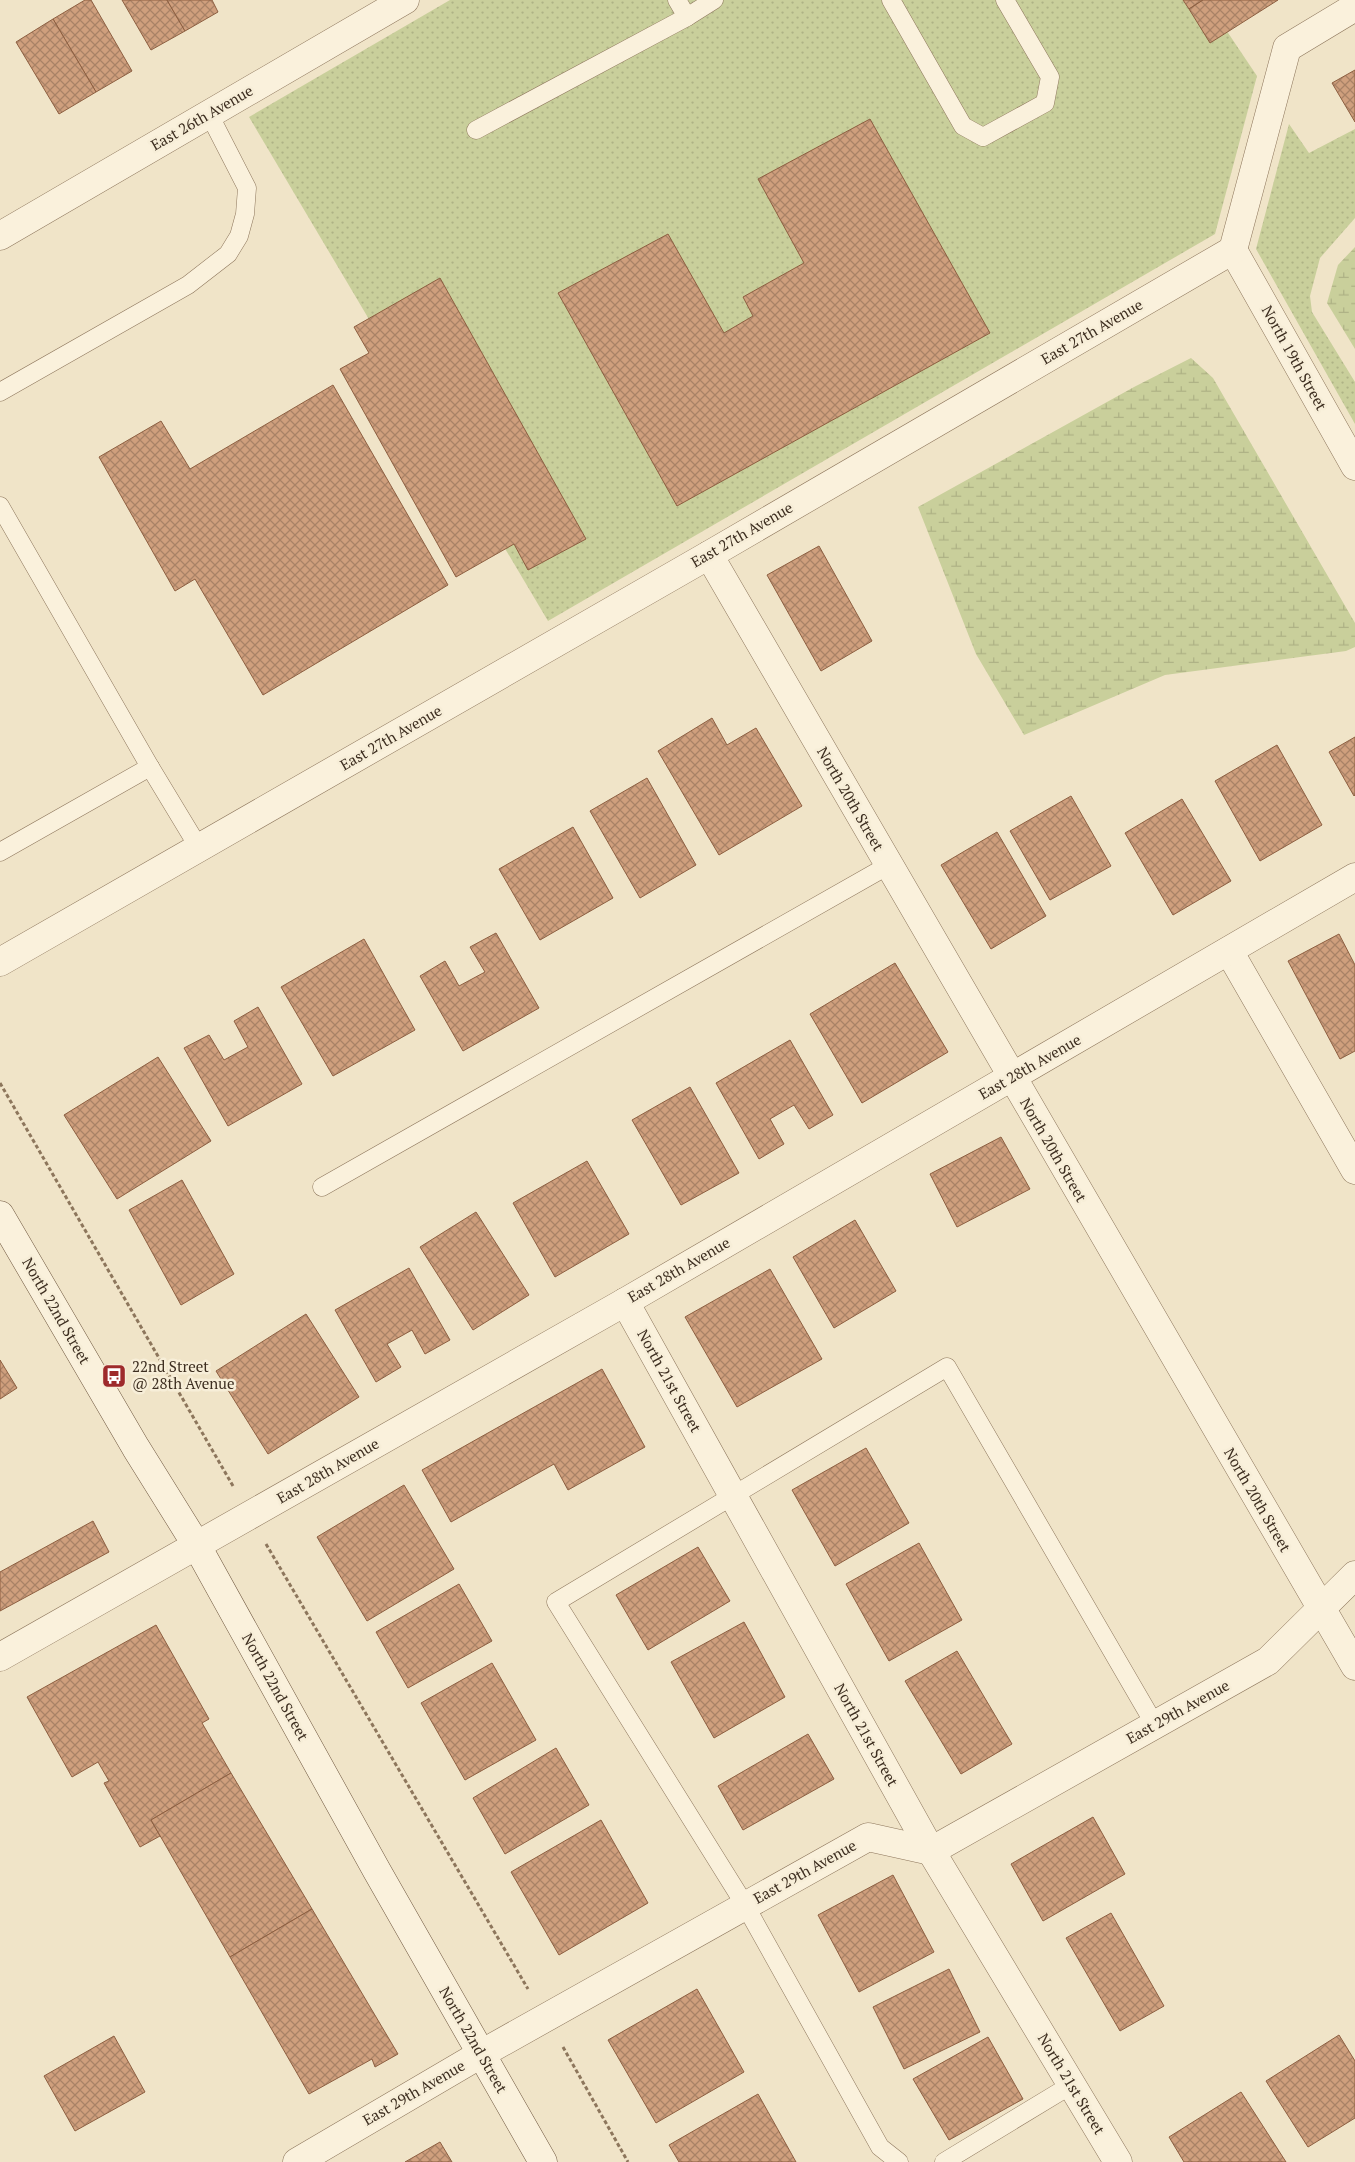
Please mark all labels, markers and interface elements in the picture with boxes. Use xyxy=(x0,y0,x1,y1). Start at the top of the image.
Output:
street label: East 26th Avenue xyxy=(147,80,256,155)
street label: East 27th Avenue xyxy=(1037,294,1146,368)
street label: North 19th Street xyxy=(1258,301,1332,414)
street label: East 27th Avenue xyxy=(687,497,796,571)
street label: East 27th Avenue xyxy=(336,700,445,774)
street label: North 20th Street xyxy=(813,743,889,855)
street label: East 28th Avenue xyxy=(975,1029,1084,1104)
street label: North 20th Street xyxy=(1016,1094,1092,1206)
street label: East 28th Avenue xyxy=(624,1232,733,1307)
street label: North 22nd Street xyxy=(18,1254,96,1368)
street label: North 21st Street xyxy=(633,1325,707,1436)
place label: 22nd Street @ 28th Avenue xyxy=(132,1356,234,1393)
bus stop icon: 22nd Street @ 28th Avenue xyxy=(101,1363,127,1389)
street label: East 28th Avenue xyxy=(273,1433,382,1508)
street label: North 20th Street xyxy=(1220,1444,1296,1556)
street label: North 22nd Street xyxy=(238,1629,314,1744)
street label: East 29th Avenue xyxy=(1122,1675,1233,1748)
street label: North 21st Street xyxy=(830,1679,904,1790)
street label: East 29th Avenue xyxy=(749,1835,860,1908)
street label: North 22nd Street xyxy=(435,1983,513,2097)
street label: North 21st Street xyxy=(1034,2029,1110,2138)
street label: East 29th Avenue xyxy=(359,2055,468,2130)

